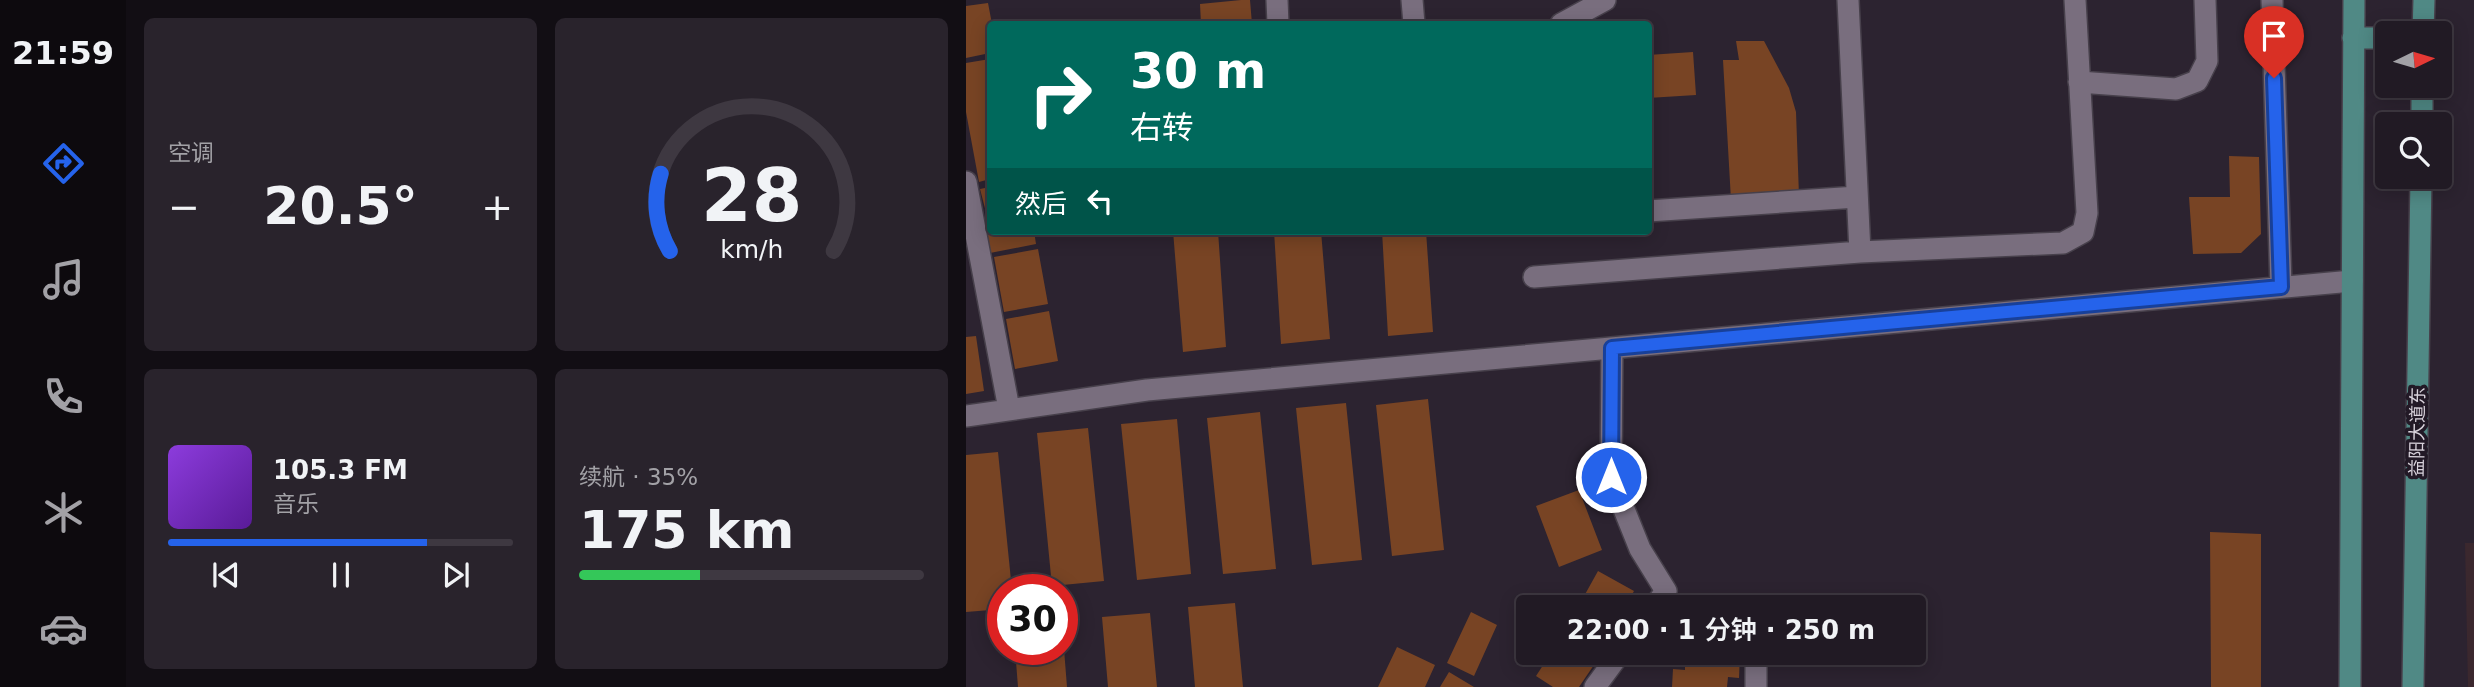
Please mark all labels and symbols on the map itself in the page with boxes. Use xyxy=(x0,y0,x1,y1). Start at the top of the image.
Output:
pin xyxy=(2244,6,2304,78)
north arrow xyxy=(2375,21,2452,98)
street label: 益阳大道东 xyxy=(2406,387,2428,477)
position arrow xyxy=(1574,440,1648,514)
speed limit sign: 30 xyxy=(987,574,1078,665)

